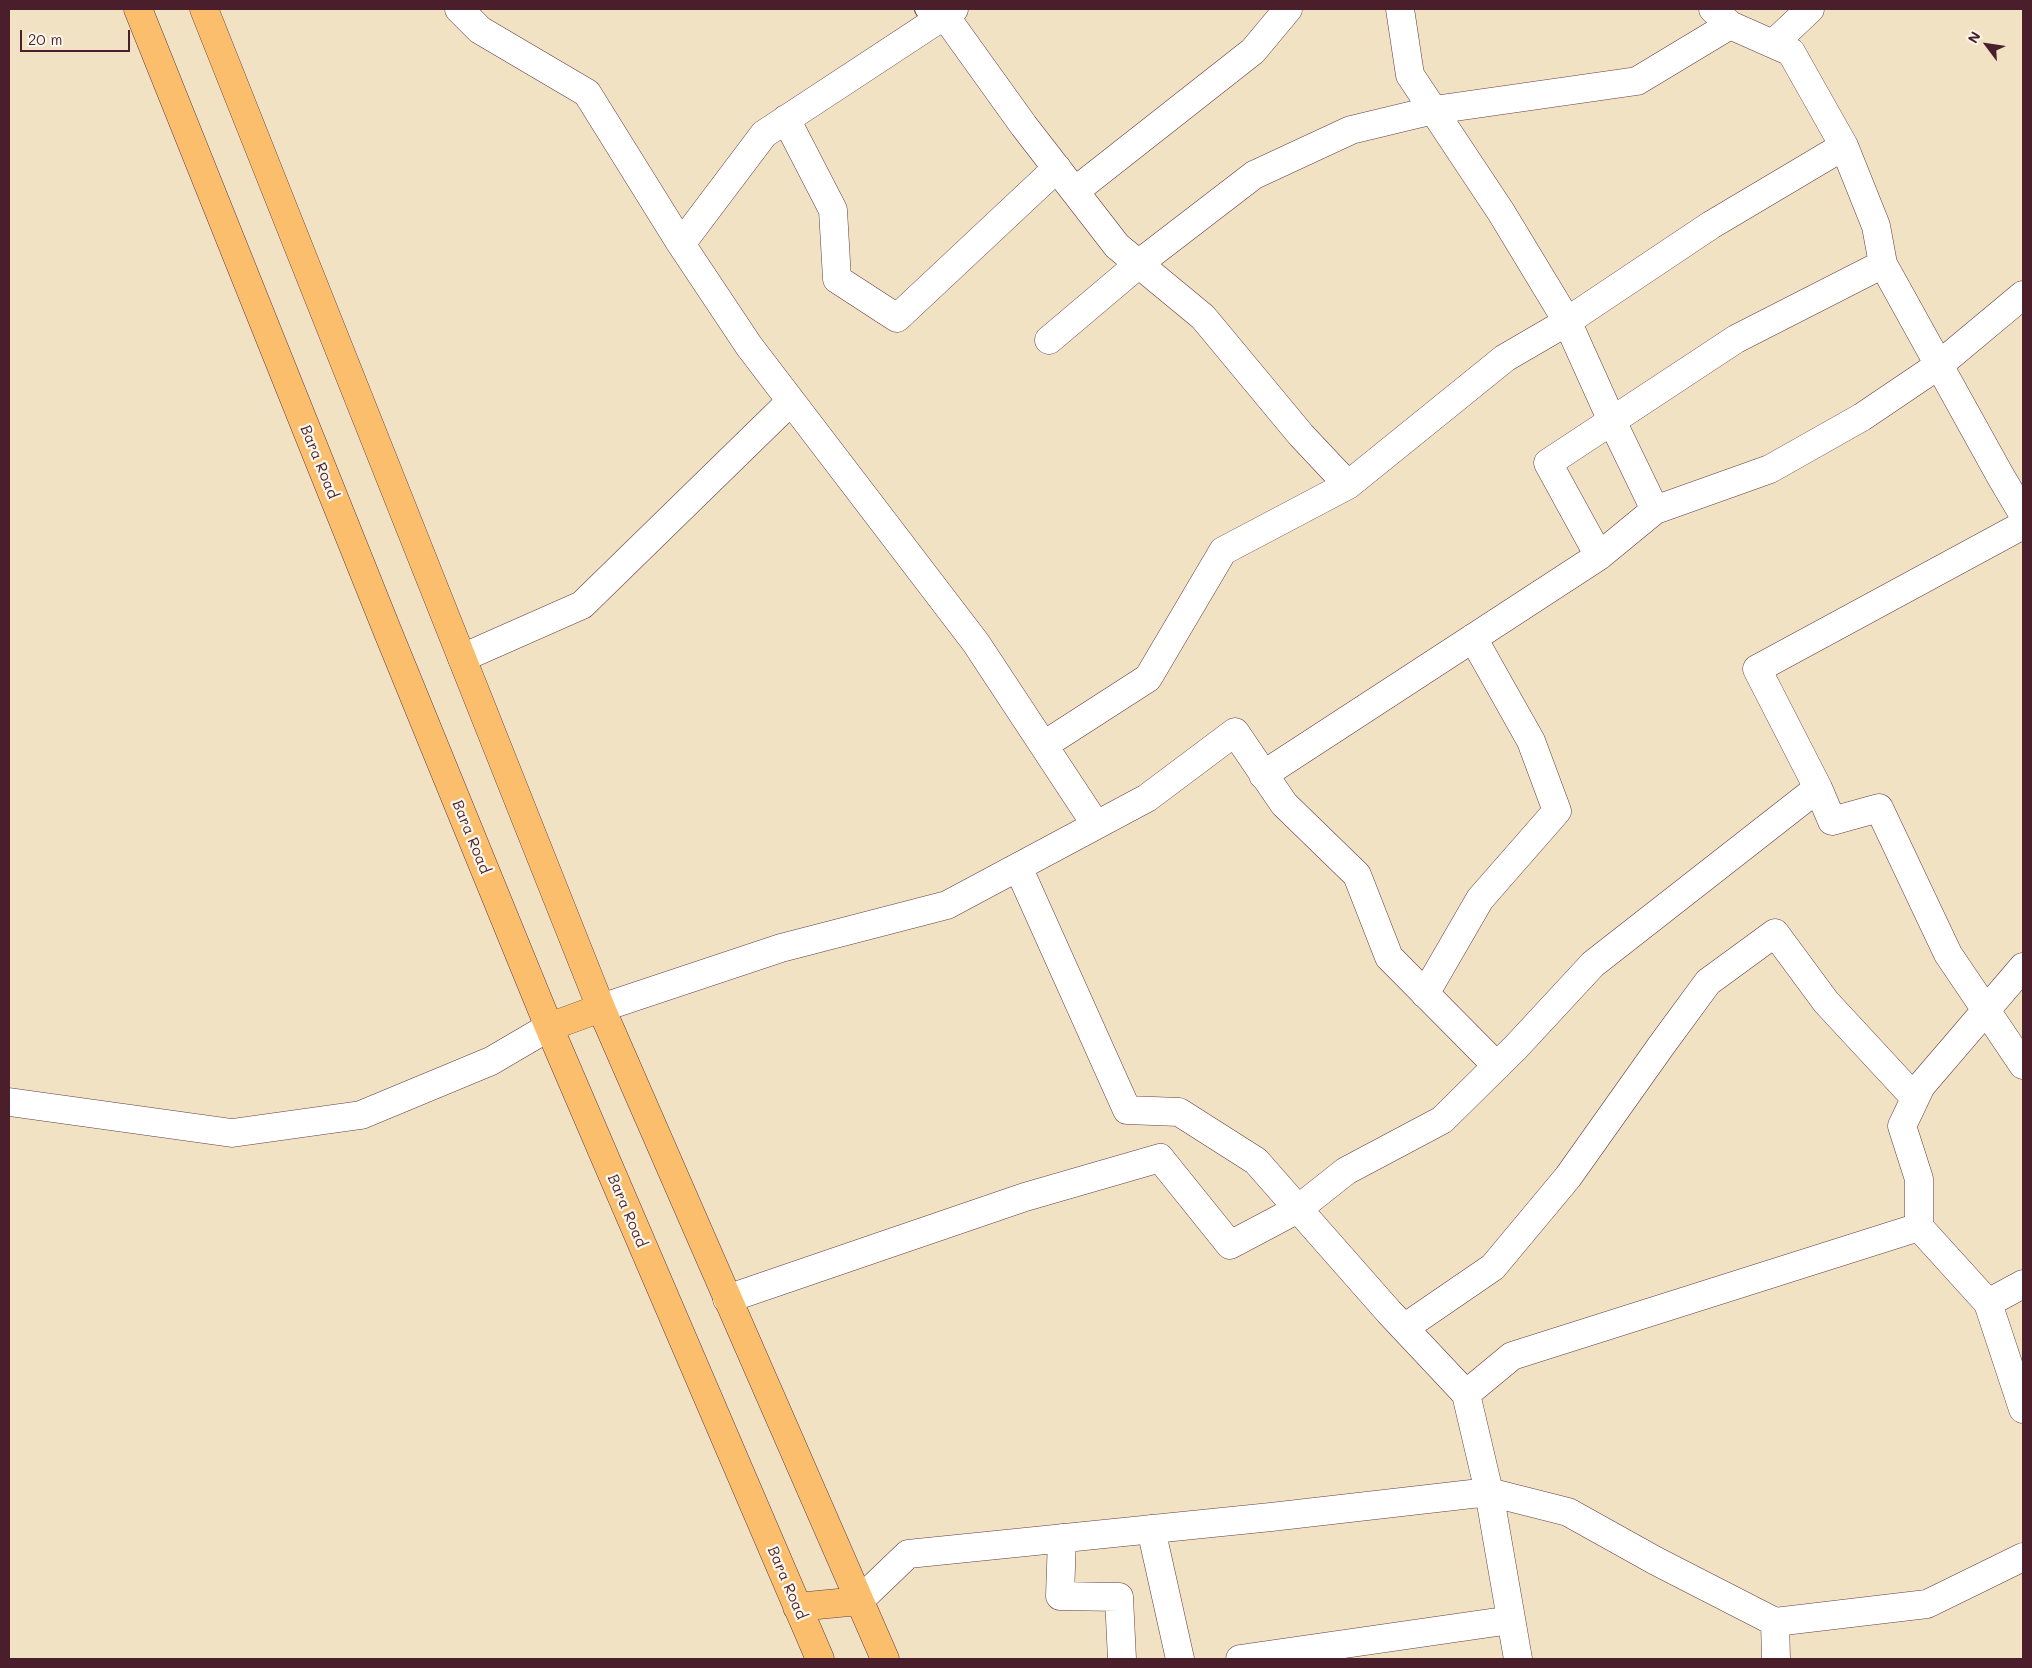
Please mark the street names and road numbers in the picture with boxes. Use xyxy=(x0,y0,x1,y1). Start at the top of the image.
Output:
street label: Bara Road xyxy=(296,423,342,501)
street label: Bara Road xyxy=(448,798,494,876)
street label: Bara Road xyxy=(604,1172,650,1250)
street label: Bara Road xyxy=(764,1544,810,1622)

